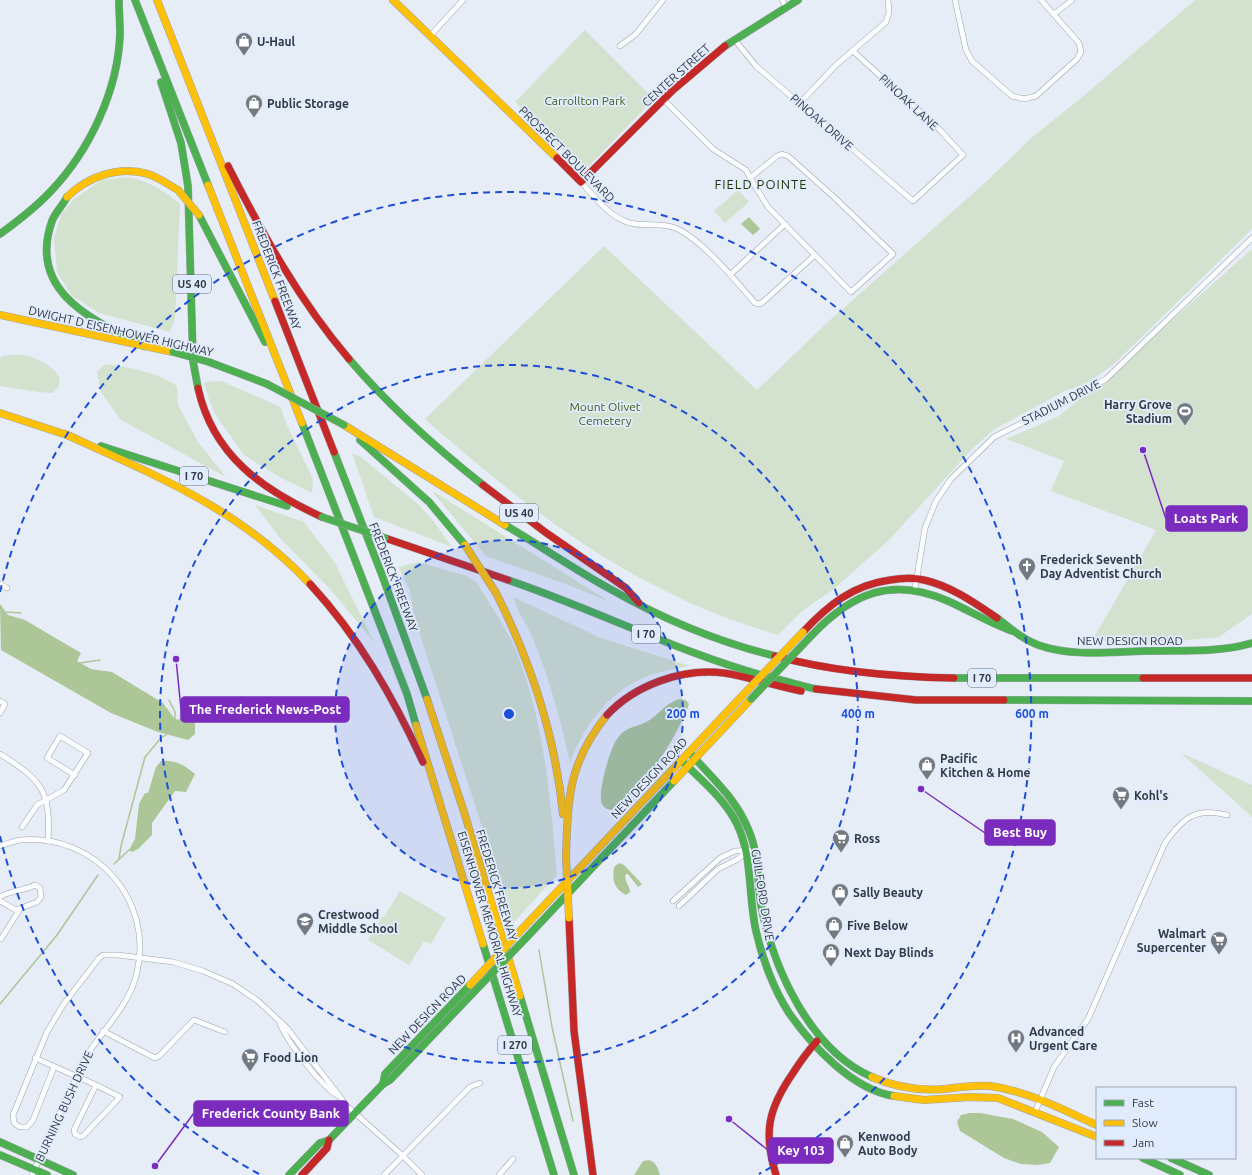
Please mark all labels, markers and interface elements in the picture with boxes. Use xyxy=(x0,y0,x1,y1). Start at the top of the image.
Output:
shop icon: U-Haul xyxy=(234,31,254,56)
place label: U-Haul xyxy=(257,35,296,48)
street label: CENTER STREET xyxy=(639,41,713,109)
street label: PINOAK LANE xyxy=(877,72,941,133)
street label: PINOAK DRIVE xyxy=(788,91,856,153)
shop icon: Public Storage xyxy=(244,93,264,118)
park label: Carrollton Park xyxy=(544,94,626,107)
place label: Public Storage xyxy=(267,97,349,110)
street label: PROSPECT BOULEVARD xyxy=(517,104,617,204)
district label: FIELD POINTE xyxy=(714,177,808,191)
street label: FREDERICK FREEWAY xyxy=(250,219,304,331)
road number: US 40 xyxy=(173,275,211,293)
street label: DWIGHT D EISENHOWER HIGHWAY xyxy=(27,303,215,359)
street label: STADIUM DRIVE xyxy=(1020,376,1103,427)
place label: Harry Grove Stadium xyxy=(1104,398,1172,425)
park label: Mount Olivet Cemetery xyxy=(569,400,641,427)
sports icon: Harry Grove Stadium xyxy=(1175,401,1195,426)
road number: I 70 xyxy=(180,467,208,485)
road number: US 40 xyxy=(500,504,538,522)
callout: Loats Park xyxy=(1166,506,1247,531)
text: Loats Park xyxy=(1174,511,1239,525)
street label: FREDERICK FREEWAY xyxy=(367,521,421,633)
place label: Frederick Seventh Day Adventist Church xyxy=(1040,553,1162,580)
church icon: Frederick Seventh Day Adventist Church xyxy=(1017,556,1037,581)
road number: I 70 xyxy=(632,625,660,643)
street label: NEW DESIGN ROAD xyxy=(1077,634,1183,647)
road number: I 70 xyxy=(968,669,996,687)
callout: The Frederick News-Post xyxy=(181,697,349,722)
text: The Frederick News-Post xyxy=(189,702,341,716)
centre of rings xyxy=(502,707,516,721)
text: 200 m xyxy=(666,707,700,720)
text: 400 m xyxy=(841,707,875,720)
text: 600 m xyxy=(1015,707,1049,720)
street label: NEW DESIGN ROAD xyxy=(608,735,690,821)
place label: Pacific Kitchen & Home xyxy=(940,752,1031,779)
shop icon: Pacific Kitchen & Home xyxy=(917,755,937,780)
supermarket icon: Kohl's xyxy=(1111,785,1131,810)
place label: Kohl's xyxy=(1134,789,1168,802)
callout: Best Buy xyxy=(985,820,1055,845)
text: Best Buy xyxy=(993,825,1047,839)
street label: FREDERICK FREEWAY xyxy=(474,828,520,942)
supermarket icon: Ross xyxy=(831,828,851,853)
street label: EISENHOWER MEMORIAL HIGHWAY xyxy=(455,829,525,1019)
place label: Ross xyxy=(854,832,881,845)
street label: GUILFORD DRIVE xyxy=(749,848,777,942)
shop icon: Sally Beauty xyxy=(830,882,850,907)
place label: Sally Beauty xyxy=(853,886,923,899)
place label: Crestwood Middle School xyxy=(318,908,398,935)
school or university icon: Crestwood Middle School xyxy=(295,911,315,936)
shop icon: Five Below xyxy=(824,915,844,940)
place label: Five Below xyxy=(847,919,909,932)
place label: Walmart Supercenter xyxy=(1137,927,1206,954)
supermarket icon: Walmart Supercenter xyxy=(1209,930,1229,955)
shop icon: Next Day Blinds xyxy=(821,942,841,967)
place label: Next Day Blinds xyxy=(844,946,934,959)
street label: NEW DESIGN ROAD xyxy=(386,971,468,1057)
place label: Advanced Urgent Care xyxy=(1029,1025,1097,1052)
hospital icon: Advanced Urgent Care xyxy=(1006,1028,1026,1053)
road number: I 270 xyxy=(498,1036,532,1054)
supermarket icon: Food Lion xyxy=(240,1047,260,1072)
street label: BURNING BUSH DRIVE xyxy=(33,1048,96,1164)
place label: Food Lion xyxy=(263,1051,318,1064)
legend xyxy=(1096,1087,1236,1159)
text: Fast xyxy=(1132,1096,1154,1109)
callout: Frederick County Bank xyxy=(194,1101,348,1126)
text: Frederick County Bank xyxy=(202,1106,341,1120)
text: Slow xyxy=(1132,1116,1158,1129)
place label: Kenwood Auto Body xyxy=(858,1130,918,1157)
shop icon: Kenwood Auto Body xyxy=(835,1133,855,1158)
text: Jam xyxy=(1132,1136,1154,1149)
callout: Key 103 xyxy=(769,1138,833,1163)
text: Key 103 xyxy=(777,1143,825,1157)

